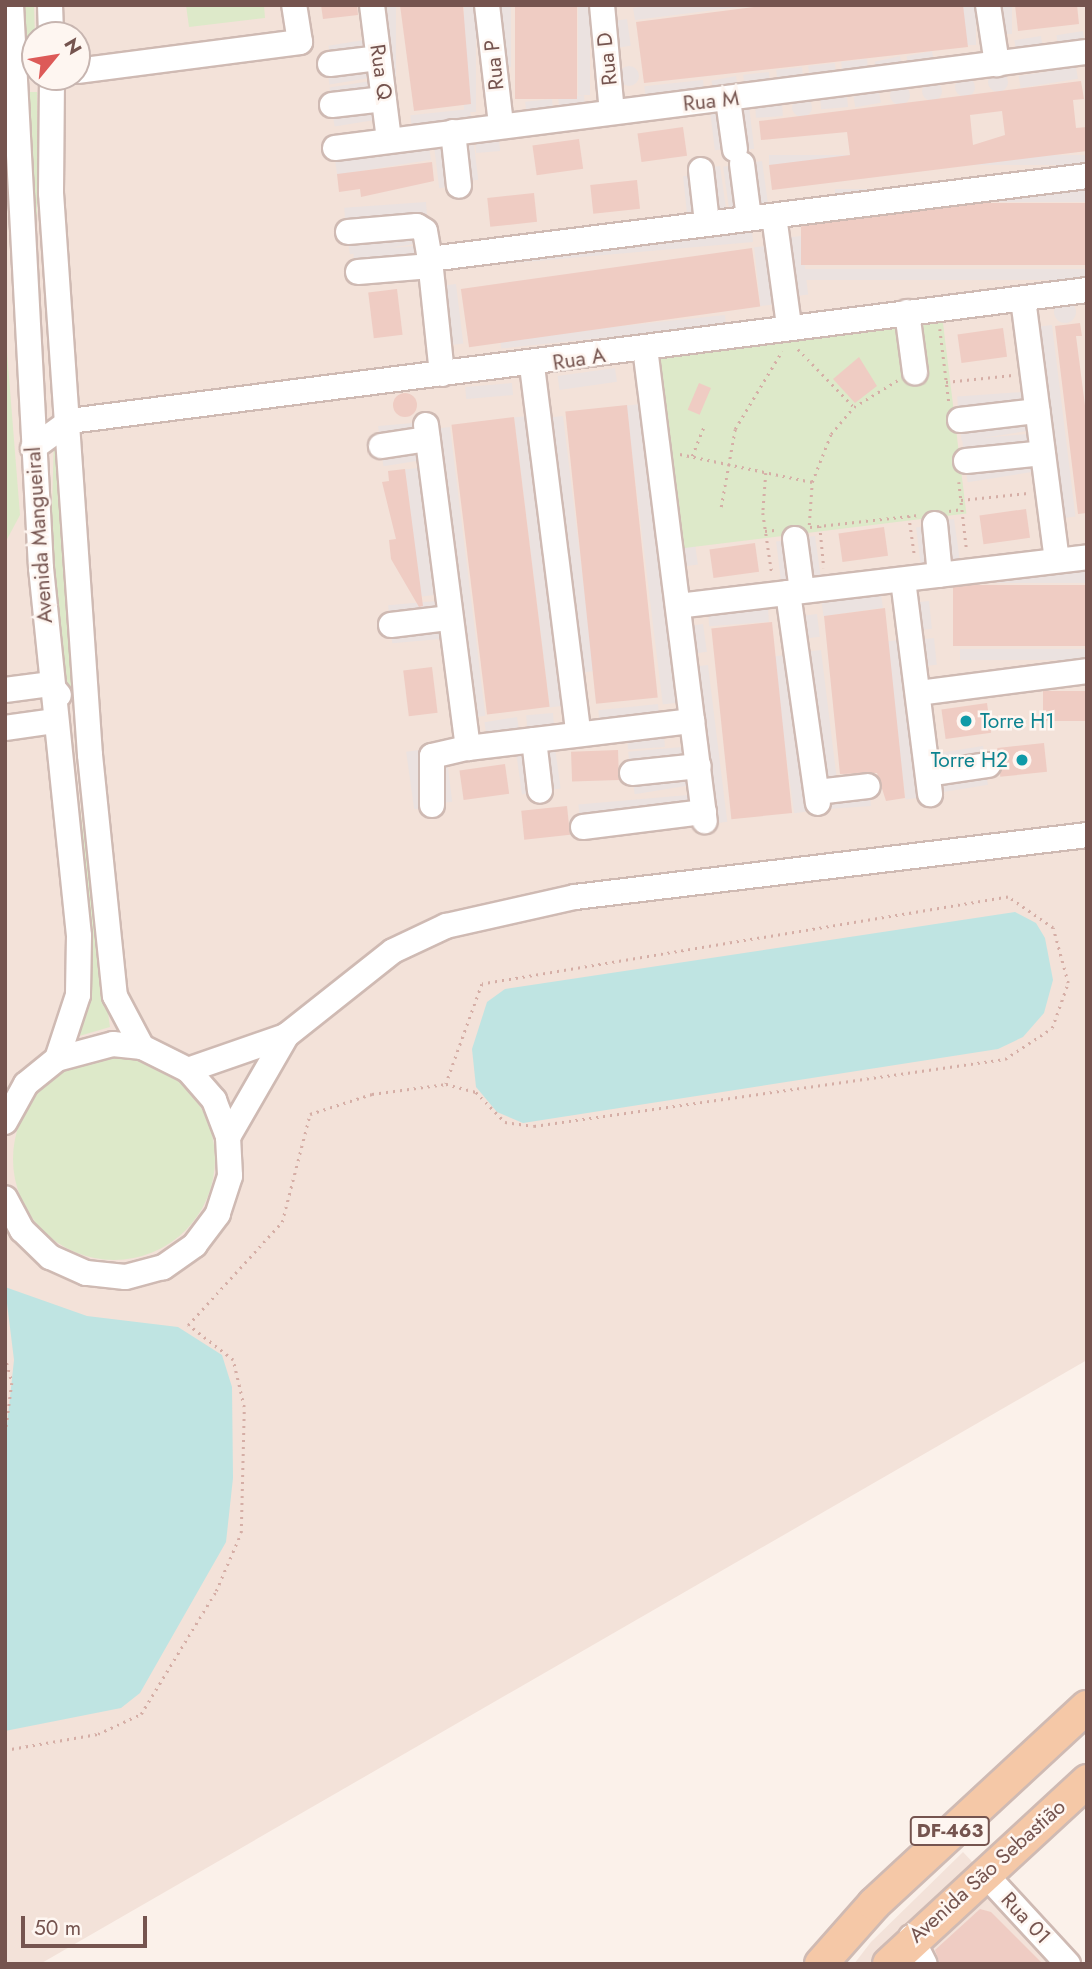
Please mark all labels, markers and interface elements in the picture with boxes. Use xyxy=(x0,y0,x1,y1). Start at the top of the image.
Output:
north arrow xyxy=(21,21,91,91)
street label: Rua D xyxy=(592,31,622,87)
text: N xyxy=(57,33,88,60)
street label: Rua P xyxy=(479,38,509,92)
street label: Rua Q xyxy=(365,43,397,101)
street label: Rua M xyxy=(682,86,740,116)
street label: Rua A xyxy=(551,342,607,376)
street label: Avenida Mangueiral xyxy=(20,446,58,624)
place label: Torre H1 xyxy=(980,708,1055,734)
marker: Torre H1 xyxy=(958,713,974,729)
place label: Torre H2 xyxy=(931,747,1008,773)
marker: Torre H2 xyxy=(1014,752,1030,768)
street label: Avenida São Sebastião xyxy=(904,1794,1070,1948)
road number: DF-463 xyxy=(910,1815,990,1846)
street label: Rua 01 xyxy=(996,1887,1056,1949)
scale bar xyxy=(24,1902,150,1946)
text: 50 m xyxy=(34,1913,81,1943)

